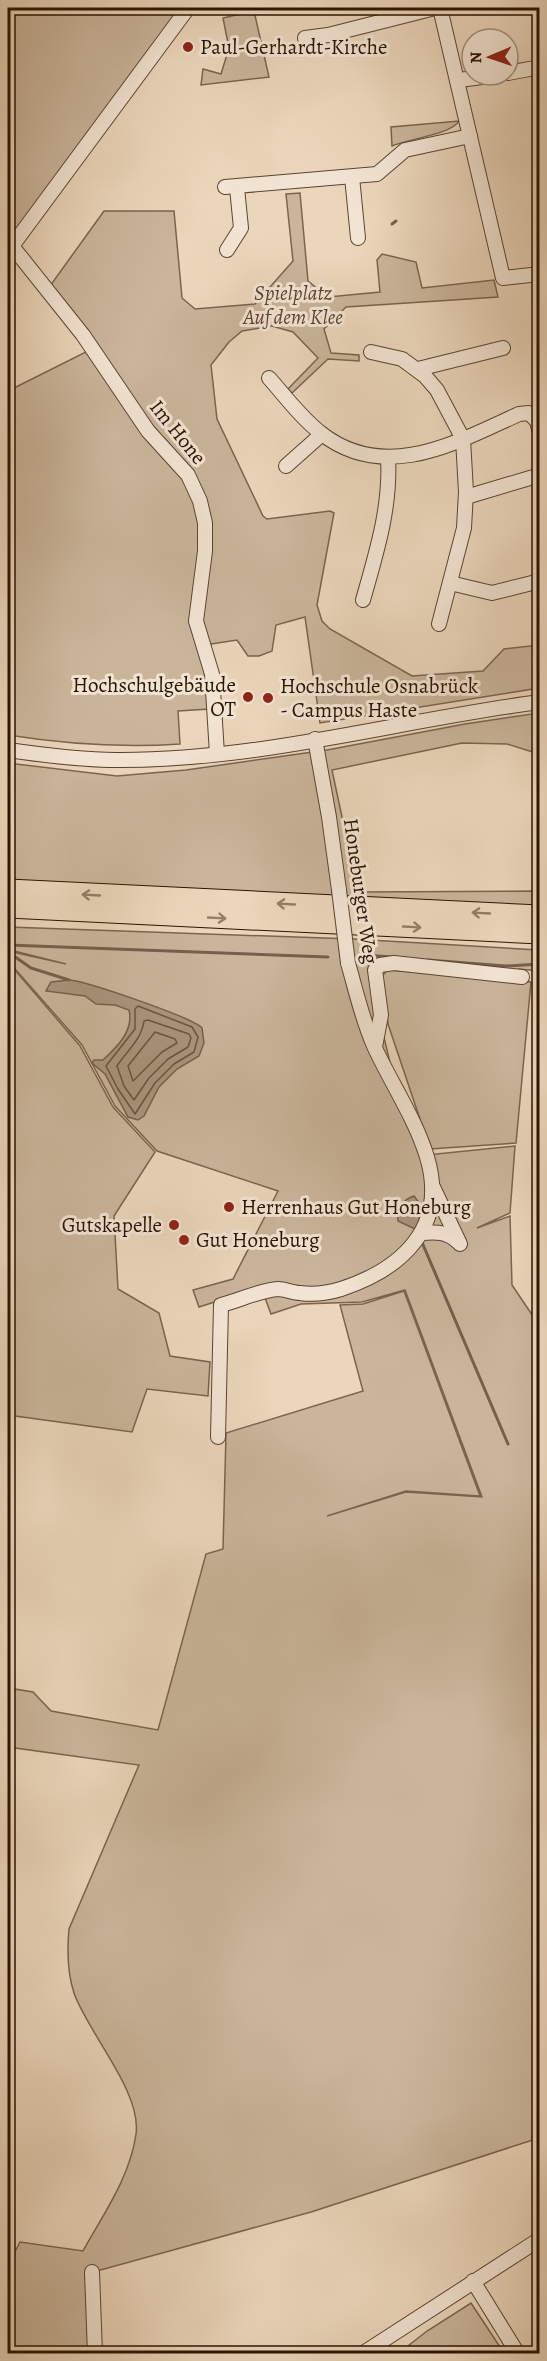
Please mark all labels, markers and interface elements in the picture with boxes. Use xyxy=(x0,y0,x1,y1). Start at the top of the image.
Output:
north arrow xyxy=(460,27,520,87)
place label: Paul-Gerhardt-Kirche xyxy=(200,33,387,61)
marker: Paul-Gerhardt-Kirche xyxy=(181,40,195,54)
text: N xyxy=(465,51,487,64)
park label: Spielplatz Auf dem Klee xyxy=(242,279,343,331)
street label: Im Hone xyxy=(143,394,213,470)
place label: Hochschulgebäude OT xyxy=(73,671,237,723)
place label: Hochschule Osnabrück - Campus Haste xyxy=(280,672,479,724)
marker: Hochschulgebäude OT xyxy=(241,690,255,704)
marker: Hochschule Osnabrück - Campus Haste xyxy=(261,691,275,705)
street label: Honeburger Weg xyxy=(337,816,385,966)
one-way arrow xyxy=(82,889,102,900)
one-way arrow xyxy=(277,899,297,910)
one-way arrow xyxy=(472,908,492,919)
one-way arrow xyxy=(206,913,226,924)
one-way arrow xyxy=(401,922,421,933)
place label: Herrenhaus Gut Honeburg xyxy=(241,1193,471,1221)
marker: Herrenhaus Gut Honeburg xyxy=(222,1200,236,1214)
place label: Gutskapelle xyxy=(62,1211,162,1239)
marker: Gutskapelle xyxy=(167,1218,181,1232)
place label: Gut Honeburg xyxy=(196,1226,320,1254)
marker: Gut Honeburg xyxy=(177,1233,191,1247)

